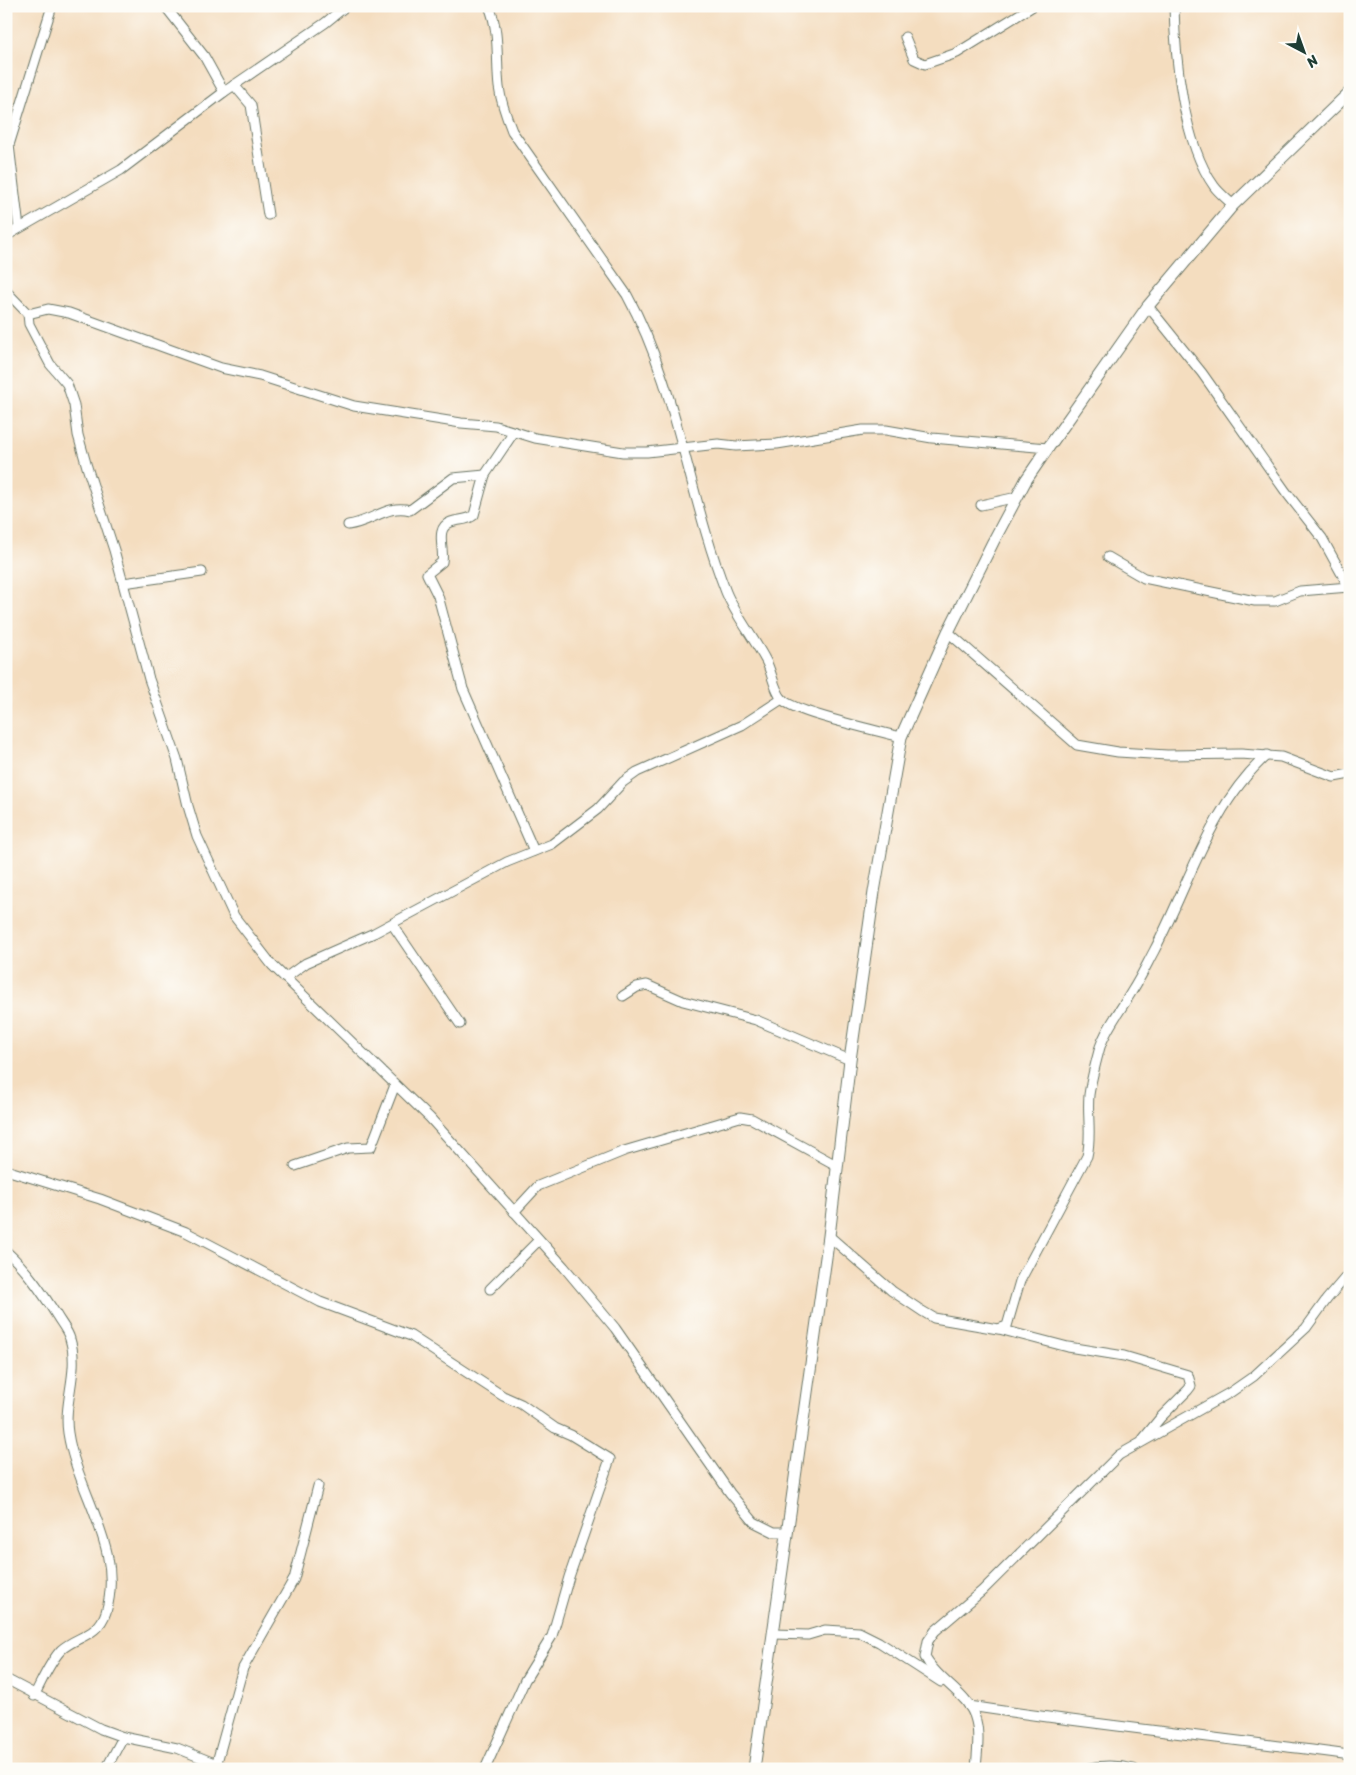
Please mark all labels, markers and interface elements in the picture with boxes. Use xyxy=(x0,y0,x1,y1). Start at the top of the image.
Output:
north arrow xyxy=(1278,28,1328,78)
text: N xyxy=(1300,48,1325,74)

